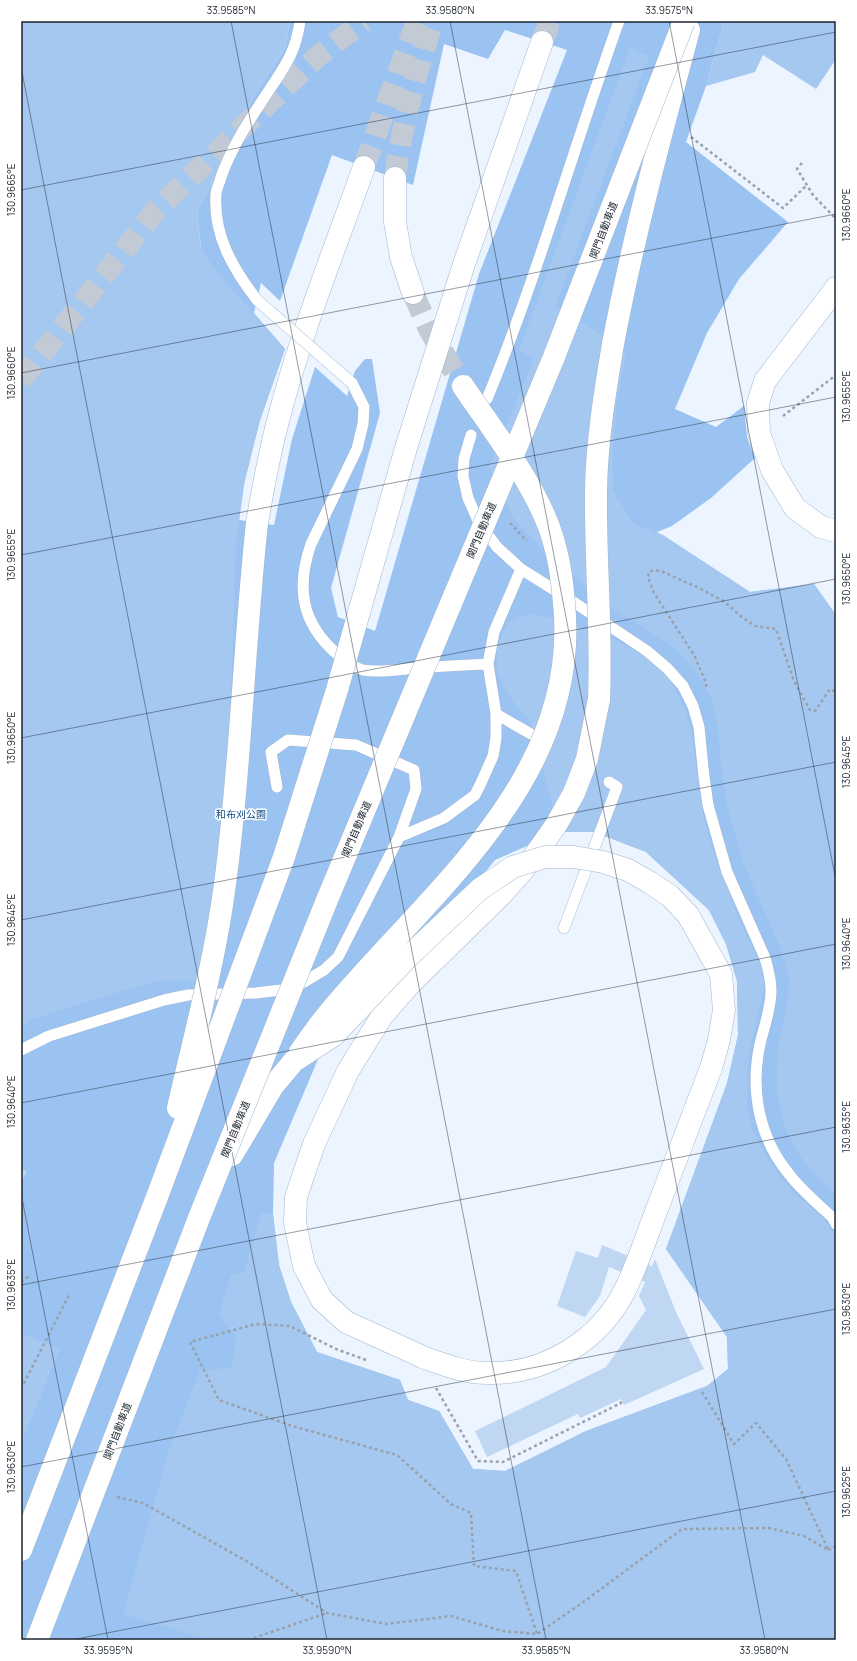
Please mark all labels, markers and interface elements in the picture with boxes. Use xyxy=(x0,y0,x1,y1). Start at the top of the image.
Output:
text: 33.9585°N xyxy=(207,3,255,17)
text: 33.9580°N xyxy=(426,3,475,17)
text: 33.9575°N xyxy=(645,3,693,17)
text: 130.9665°E xyxy=(4,163,18,216)
text: 130.9660°E xyxy=(839,188,853,241)
street label: 関門自動車道 xyxy=(586,199,620,261)
text: 130.9660°E xyxy=(4,346,18,399)
text: 130.9655°E xyxy=(839,371,853,423)
street label: 関門自動車道 xyxy=(463,500,499,560)
text: 130.9655°E xyxy=(4,529,18,581)
text: 130.9650°E xyxy=(839,552,853,605)
text: 130.9650°E xyxy=(4,711,18,764)
text: 130.9645°E xyxy=(839,736,853,788)
street label: 関門自動車道 xyxy=(338,799,374,859)
park label: 和布刈公園 xyxy=(216,807,266,821)
text: 130.9645°E xyxy=(4,894,18,946)
text: 130.9640°E xyxy=(839,917,853,970)
text: 130.9640°E xyxy=(4,1075,18,1128)
street label: 関門自動車道 xyxy=(217,1099,253,1159)
text: 130.9635°E xyxy=(839,1101,853,1153)
text: 130.9635°E xyxy=(4,1259,18,1311)
text: 130.9630°E xyxy=(839,1283,853,1335)
street label: 関門自動車道 xyxy=(100,1400,134,1462)
text: 130.9630°E xyxy=(4,1441,18,1493)
text: 130.9625°E xyxy=(839,1466,853,1518)
text: 33.9595°N xyxy=(84,1643,133,1657)
text: 33.9590°N xyxy=(302,1643,352,1657)
text: 33.9585°N xyxy=(522,1643,570,1657)
text: 33.9580°N xyxy=(740,1643,789,1657)

